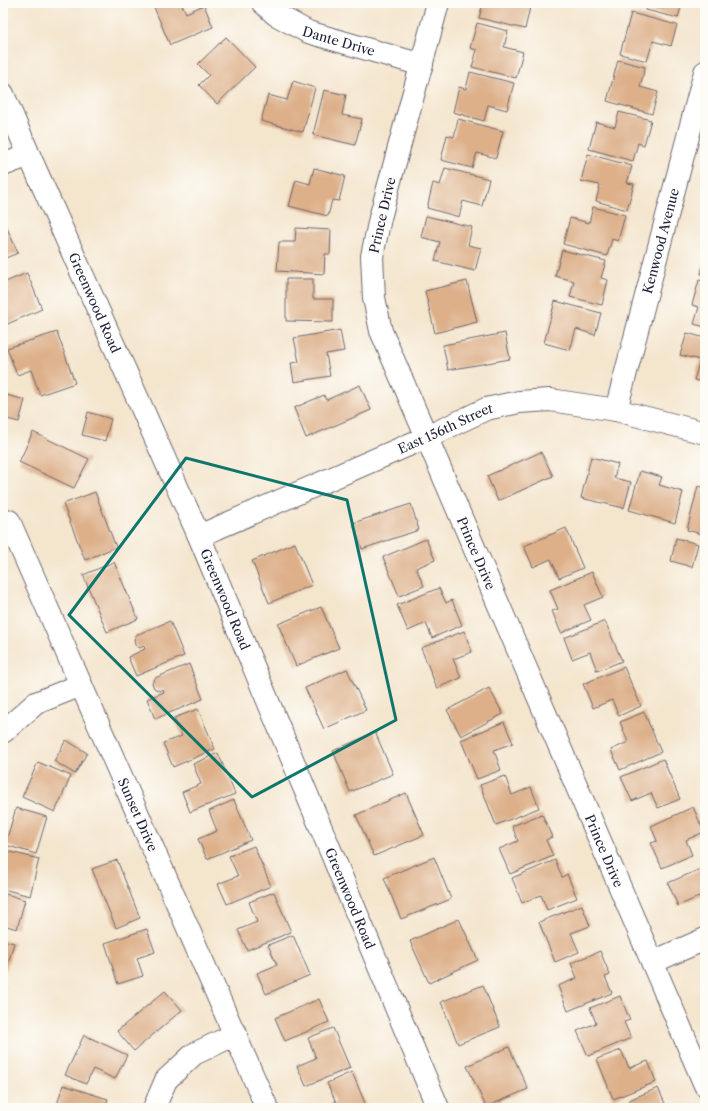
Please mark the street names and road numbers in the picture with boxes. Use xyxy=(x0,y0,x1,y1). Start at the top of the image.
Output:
street label: Dante Drive xyxy=(301,23,377,59)
street label: Prince Drive xyxy=(365,175,399,255)
street label: Kenwood Avenue xyxy=(639,186,682,295)
street label: Greenwood Road xyxy=(66,250,124,355)
street label: East 156th Street xyxy=(395,400,494,457)
street label: Prince Drive xyxy=(454,514,499,592)
street label: Greenwood Road xyxy=(197,546,254,652)
street label: Sunset Drive xyxy=(115,775,161,854)
street label: Prince Drive xyxy=(582,812,627,890)
street label: Greenwood Road xyxy=(322,845,379,951)

